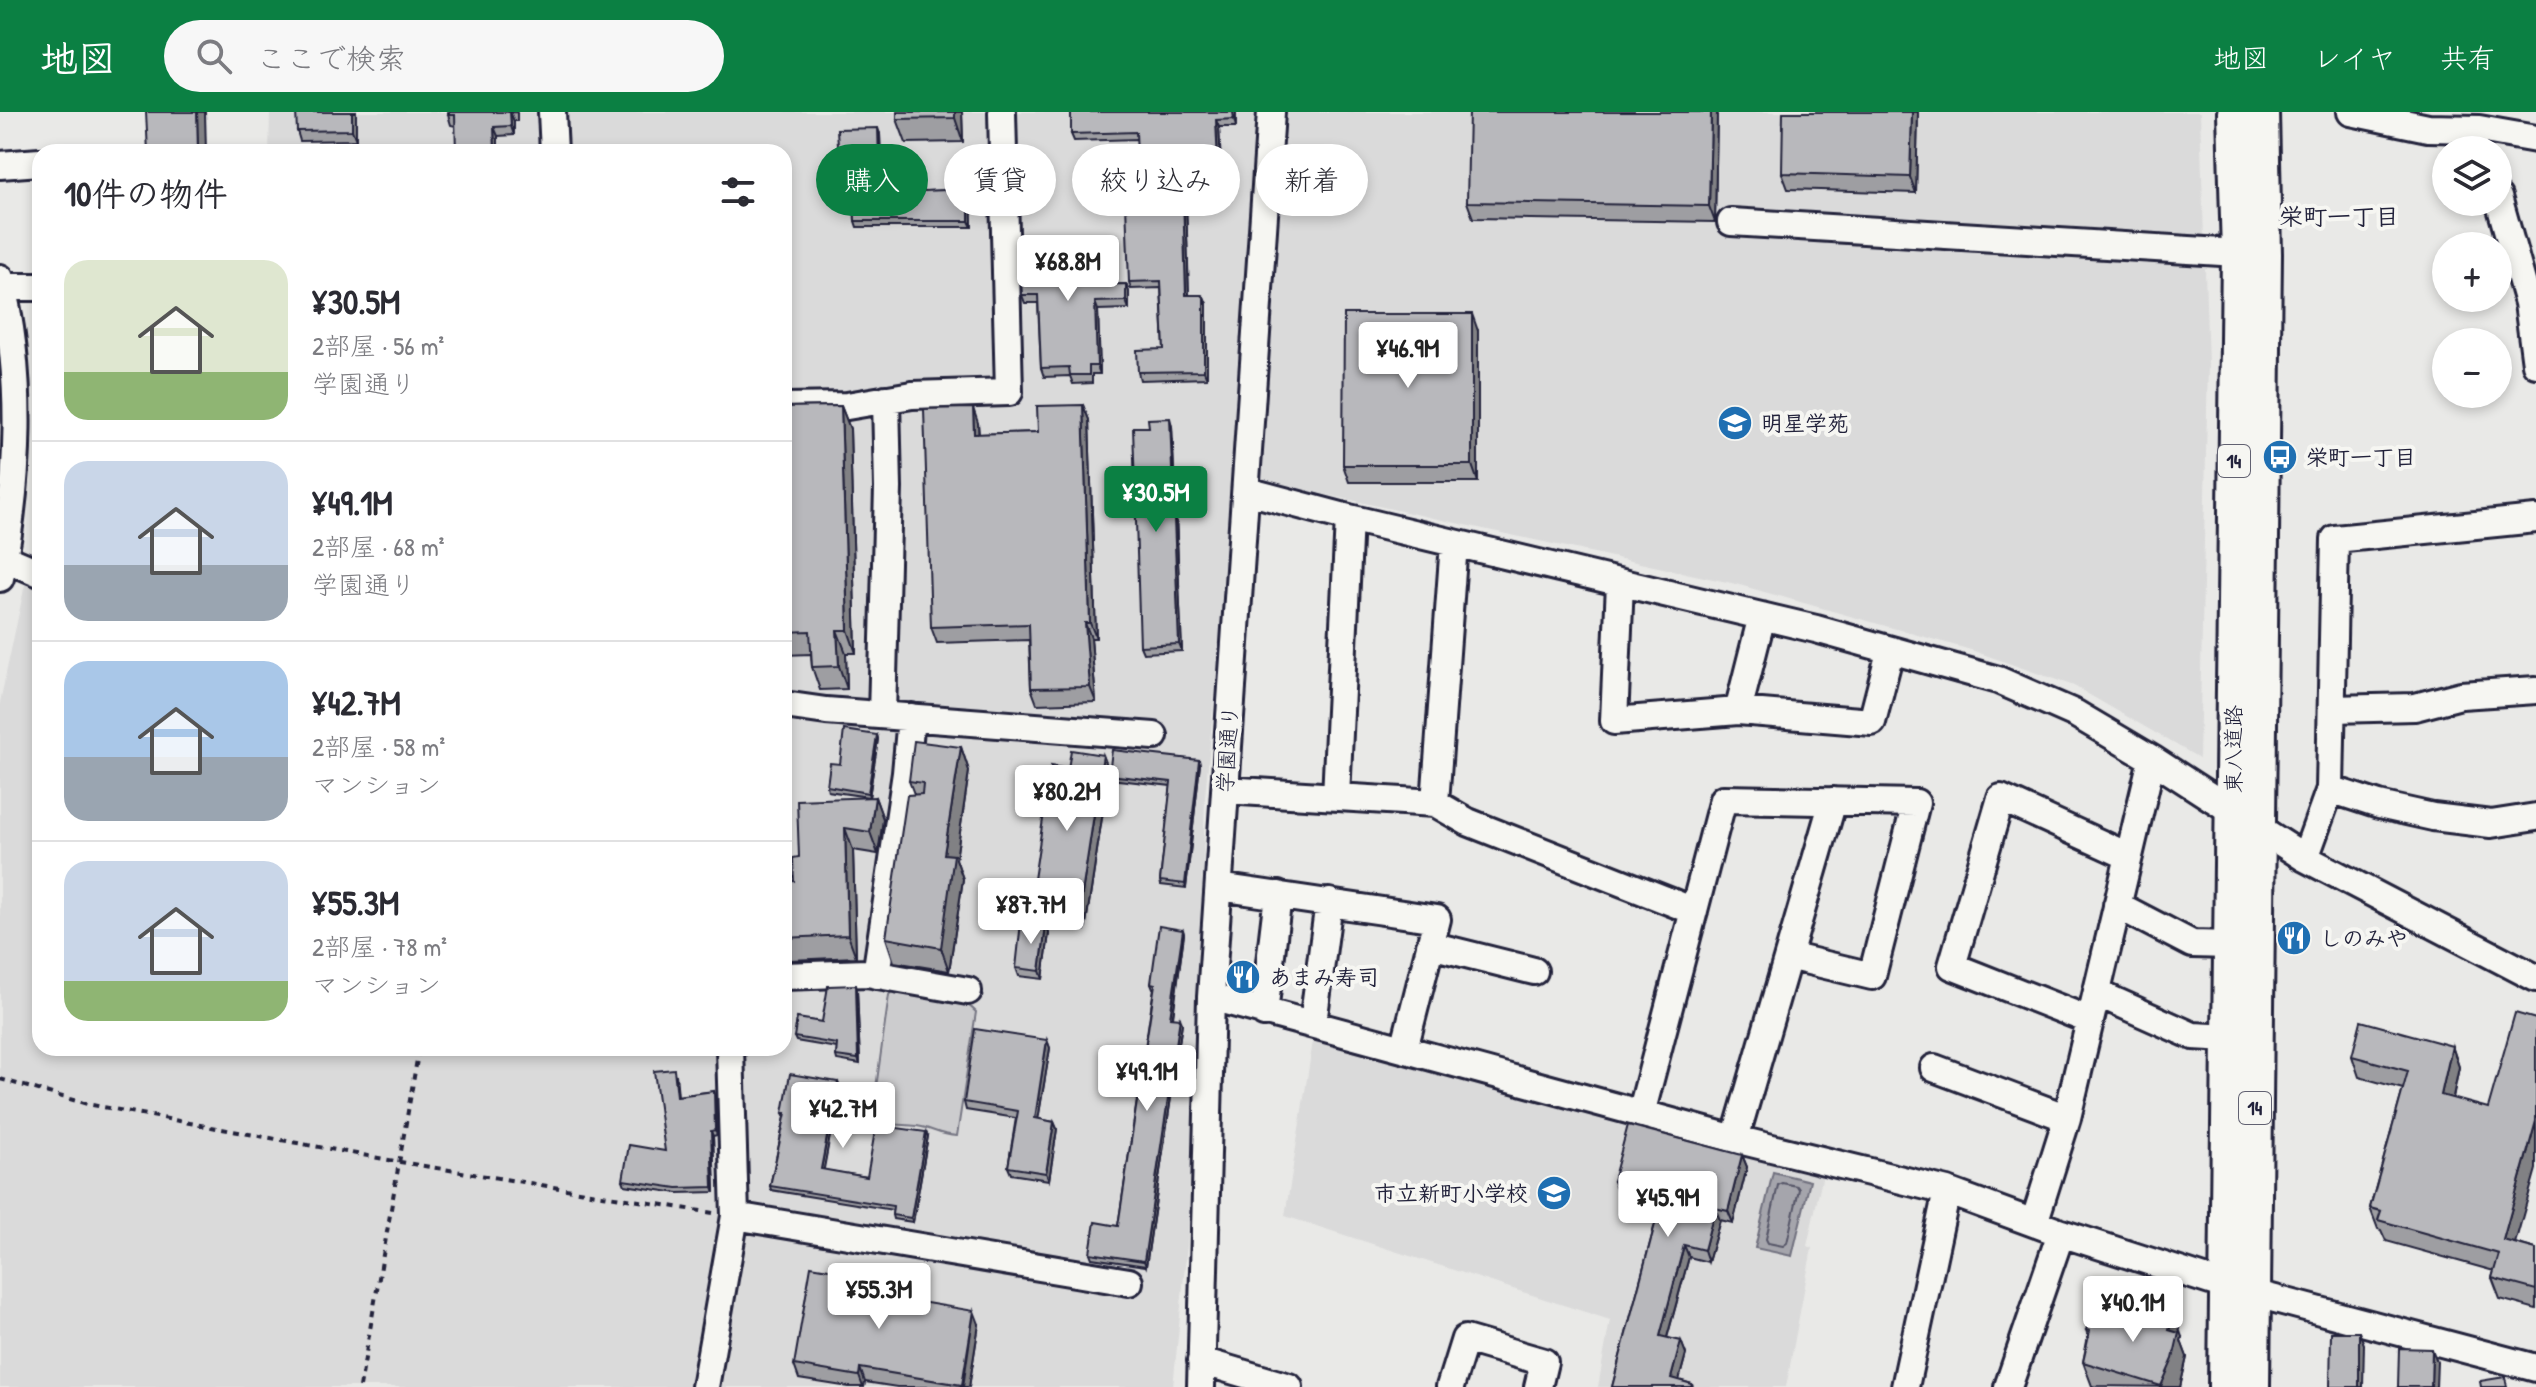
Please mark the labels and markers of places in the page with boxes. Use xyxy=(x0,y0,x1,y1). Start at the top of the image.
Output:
pin: ¥68.8M xyxy=(1003,235,1133,303)
pin: ¥46.9M xyxy=(1343,322,1473,390)
school or university icon: 明星学苑 xyxy=(1716,404,1754,442)
place label: 明星学苑 xyxy=(1761,408,1849,438)
bus stop icon: 栄町一丁目 xyxy=(2261,438,2299,476)
place label: 栄町一丁目 xyxy=(2306,442,2416,472)
pin: ¥30.5M xyxy=(1091,466,1221,534)
pin: ¥80.2M xyxy=(1002,765,1132,833)
pin: ¥87.7M xyxy=(966,878,1096,946)
restaurant icon: しのみや xyxy=(2275,919,2313,957)
place label: しのみや xyxy=(2320,923,2408,953)
restaurant icon: あまみ寿司 xyxy=(1224,958,1262,996)
place label: あまみ寿司 xyxy=(1269,962,1379,992)
pin: ¥49.1M xyxy=(1082,1045,1212,1113)
pin: ¥42.7M xyxy=(778,1082,908,1150)
pin: ¥45.9M xyxy=(1603,1171,1733,1239)
school or university icon: 市立新町小学校 xyxy=(1535,1174,1573,1212)
place label: 市立新町小学校 xyxy=(1374,1178,1528,1208)
pin: ¥55.3M xyxy=(814,1263,944,1331)
pin: ¥40.1M xyxy=(2068,1276,2198,1344)

